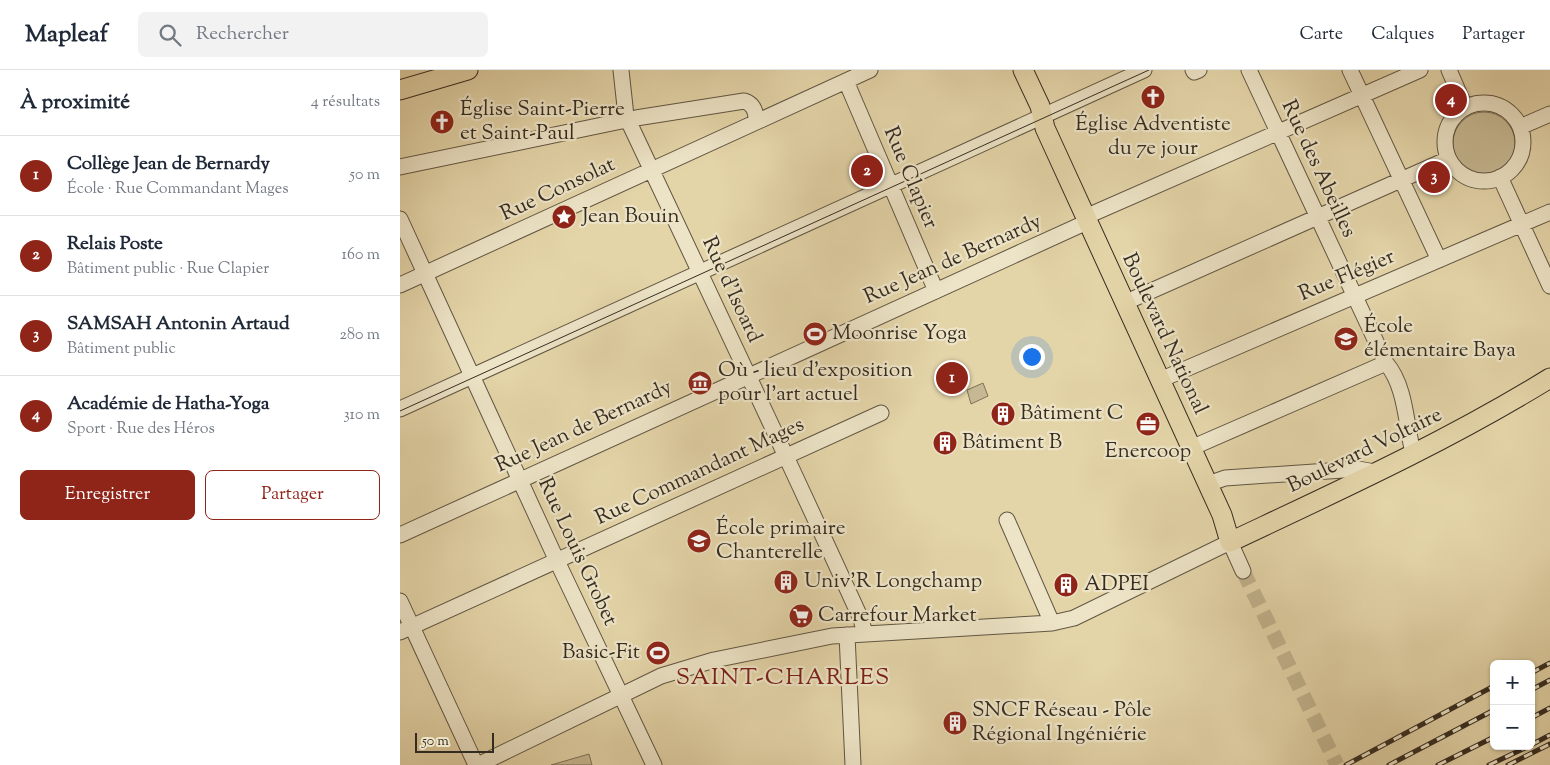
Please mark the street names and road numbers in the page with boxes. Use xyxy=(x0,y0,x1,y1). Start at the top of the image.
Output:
street label: Rue des Abeilles xyxy=(1273,95,1363,243)
street label: Rue Clapier xyxy=(875,122,945,234)
street label: Rue Consolat xyxy=(496,150,620,230)
street label: Rue Jean de Bernardy xyxy=(859,207,1047,313)
street label: Rue d'Isoard xyxy=(693,232,769,348)
street label: Rue Flégier xyxy=(1294,242,1400,310)
street label: Boulevard National xyxy=(1113,248,1215,420)
street label: Rue Jean de Bernardy xyxy=(491,373,678,481)
street label: Boulevard Voltaire xyxy=(1283,401,1447,501)
street label: Rue Commandant Mages xyxy=(591,410,809,534)
street label: Rue Louis Grobet xyxy=(530,473,624,631)

